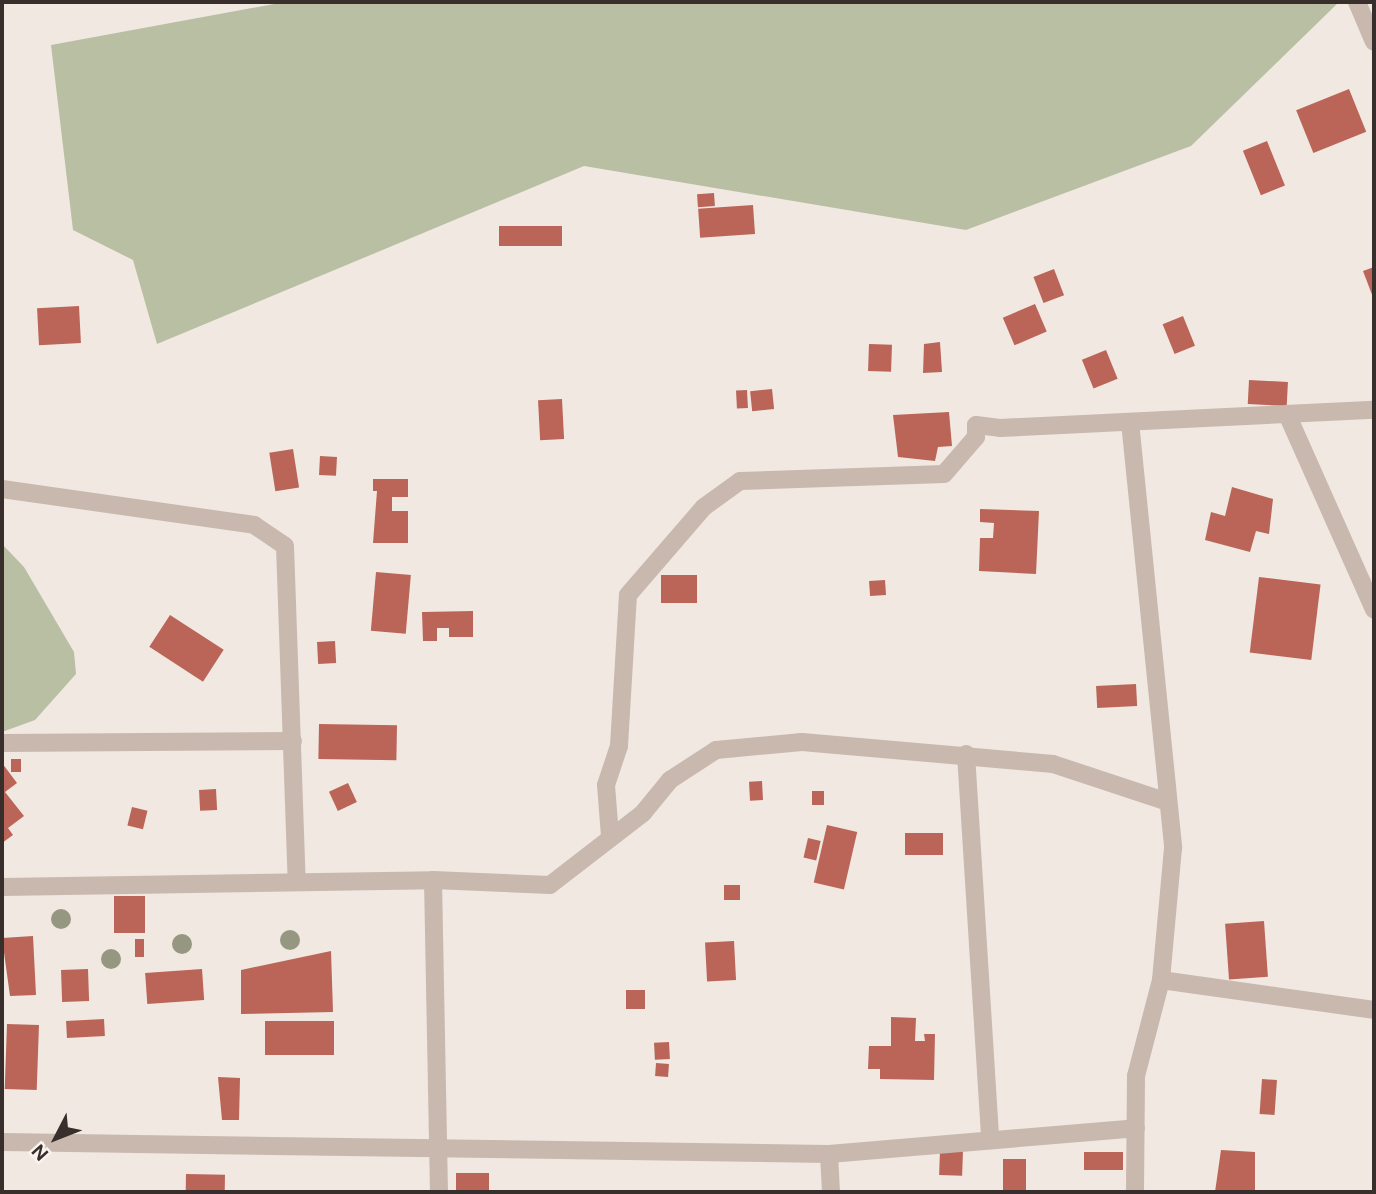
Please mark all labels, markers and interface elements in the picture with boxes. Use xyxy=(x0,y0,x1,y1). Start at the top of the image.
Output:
north arrow xyxy=(21,1103,91,1173)
text: N xyxy=(26,1139,54,1166)

